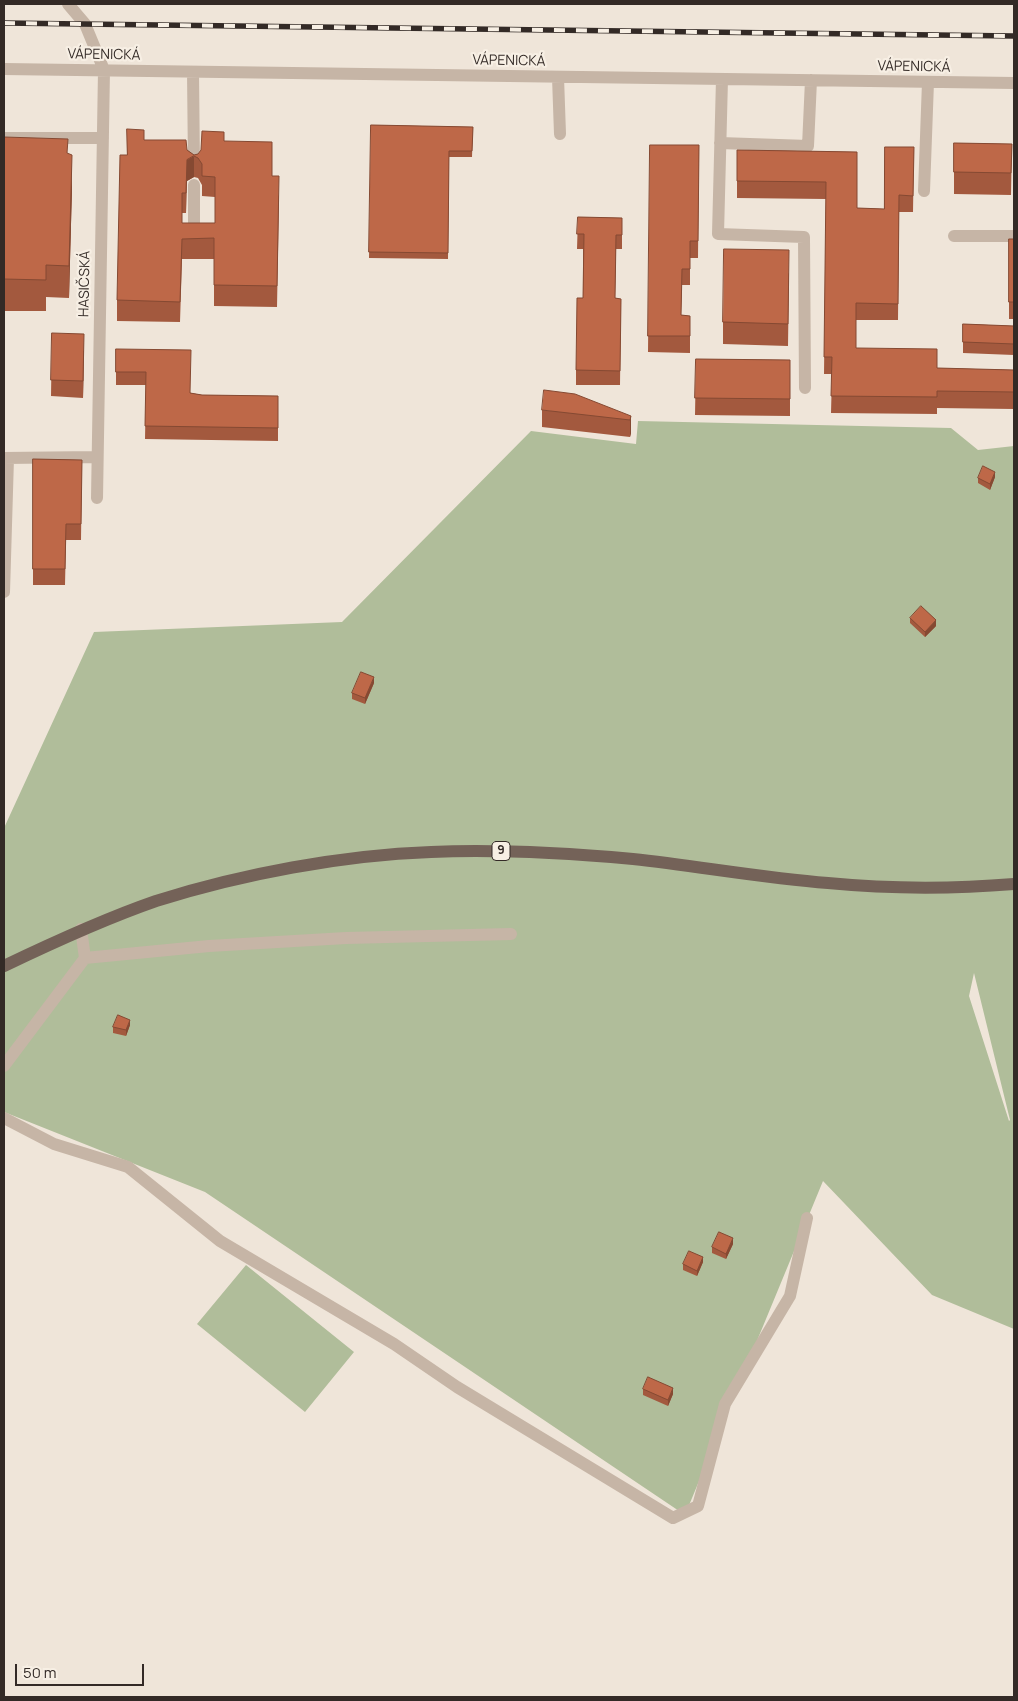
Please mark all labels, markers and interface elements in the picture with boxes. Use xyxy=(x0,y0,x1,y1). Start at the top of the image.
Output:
street label: VÁPENICKÁ xyxy=(67,46,141,64)
street label: VÁPENICKÁ xyxy=(472,52,546,70)
street label: VÁPENICKÁ xyxy=(877,58,951,76)
street label: HASIČSKÁ xyxy=(76,251,94,317)
road number: 9 xyxy=(492,841,510,860)
scale bar xyxy=(18,1654,146,1686)
text: 50 m xyxy=(23,1662,57,1683)

